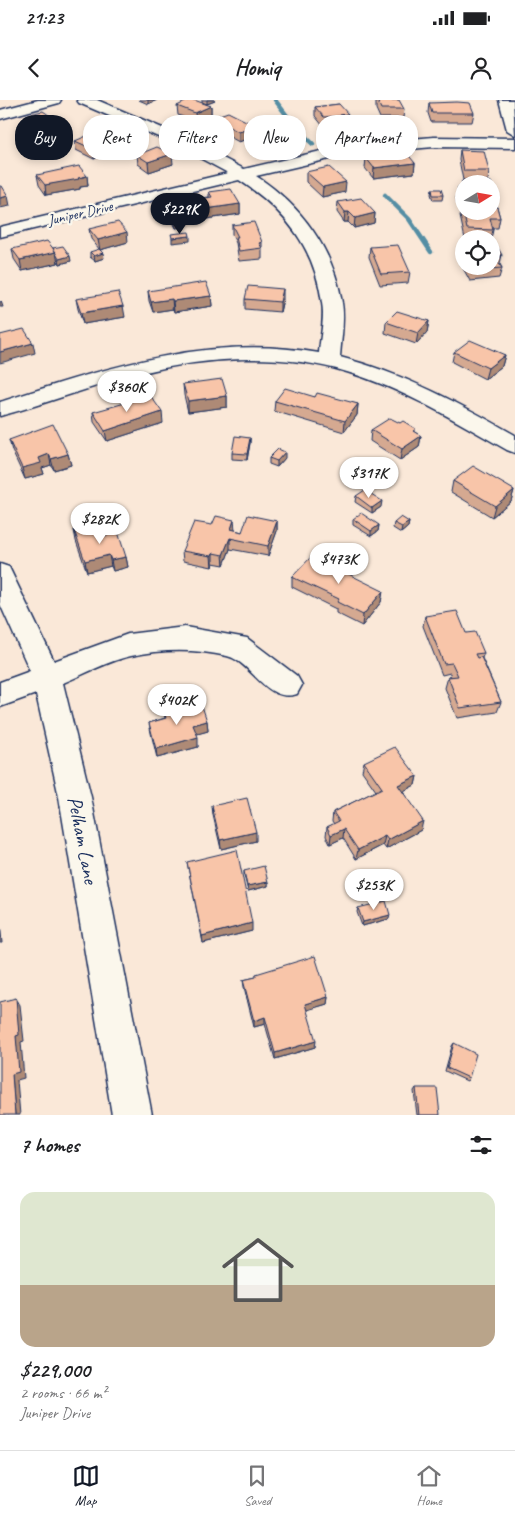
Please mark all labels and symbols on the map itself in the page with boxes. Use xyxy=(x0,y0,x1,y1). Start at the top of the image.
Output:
north arrow xyxy=(455,175,500,220)
pin: $229K xyxy=(145,192,215,235)
street label: Juniper Drive xyxy=(45,197,115,230)
pin: $360K xyxy=(92,370,162,413)
pin: $317K xyxy=(334,456,404,499)
pin: $282K xyxy=(65,502,135,545)
pin: $473K xyxy=(304,542,374,585)
pin: $402K xyxy=(142,684,212,726)
street label: Pelham Lane xyxy=(62,794,105,888)
pin: $253K xyxy=(339,868,409,911)

